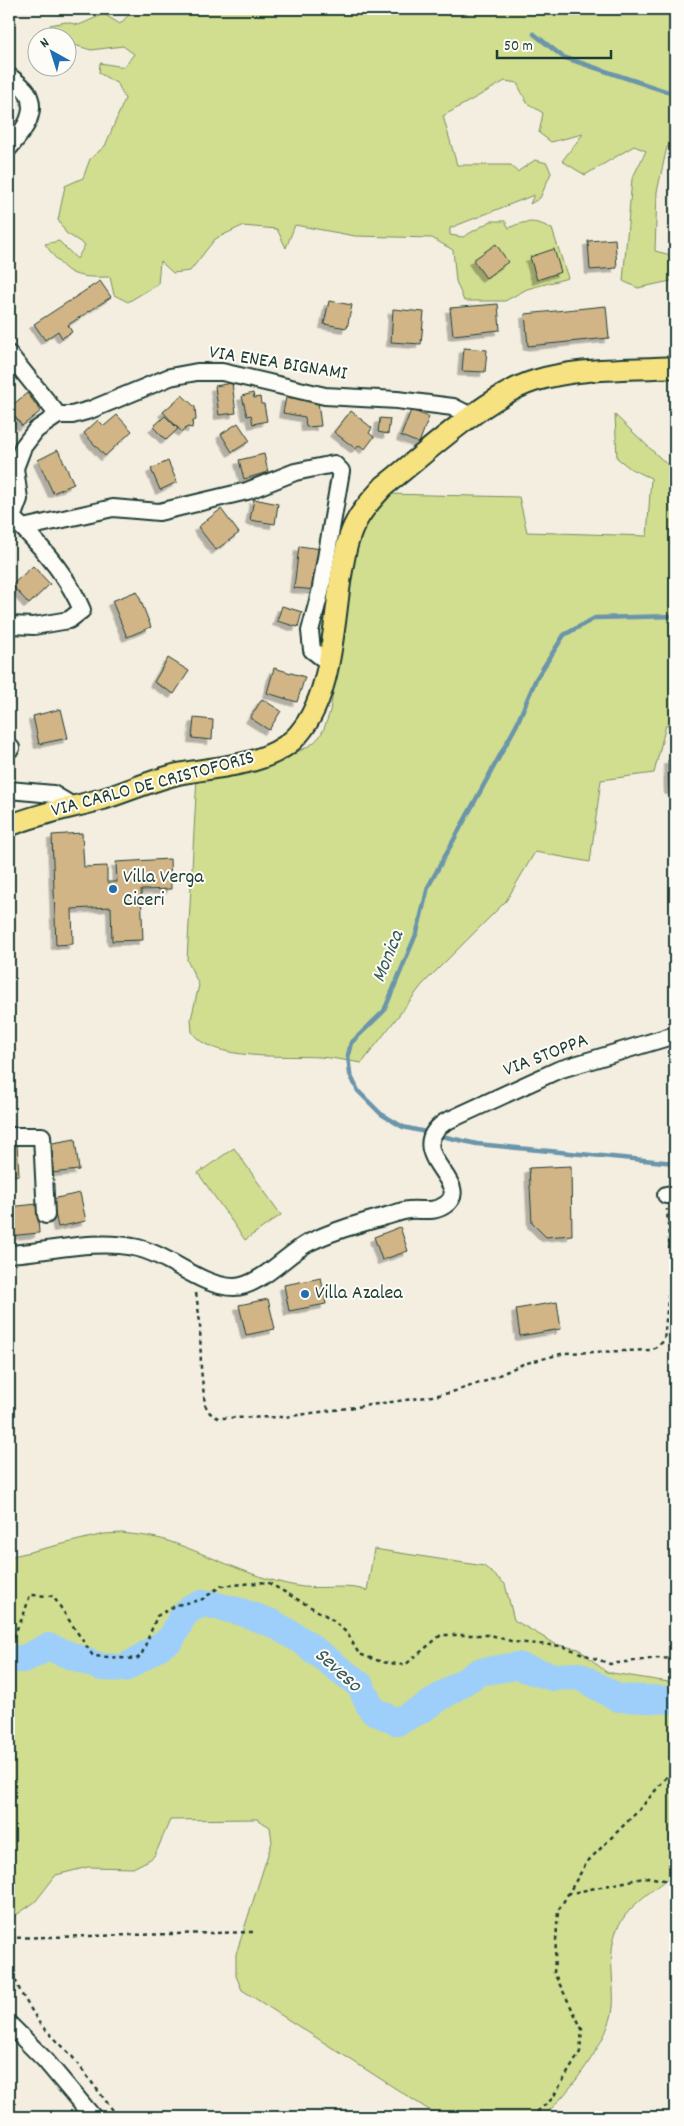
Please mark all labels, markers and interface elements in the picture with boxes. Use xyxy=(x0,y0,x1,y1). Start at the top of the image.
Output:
north arrow xyxy=(28,28,78,78)
scale bar xyxy=(497,28,610,60)
text: N xyxy=(36,33,54,53)
text: 50 m xyxy=(504,36,533,58)
street label: VIA ENEA BIGNAMI xyxy=(207,339,349,389)
street label: VIA CARLO DE CRISTOFORIS xyxy=(48,744,258,826)
place label: Villa Verga Ciceri xyxy=(123,864,204,915)
marker: Villa Verga Ciceri xyxy=(107,883,119,895)
water label: Monica xyxy=(365,926,413,987)
street label: VIA STOPPA xyxy=(500,1027,592,1085)
place label: Villa Azalea xyxy=(315,1280,403,1308)
marker: Villa Azalea xyxy=(299,1288,311,1300)
water label: Seveso xyxy=(307,1642,369,1702)

